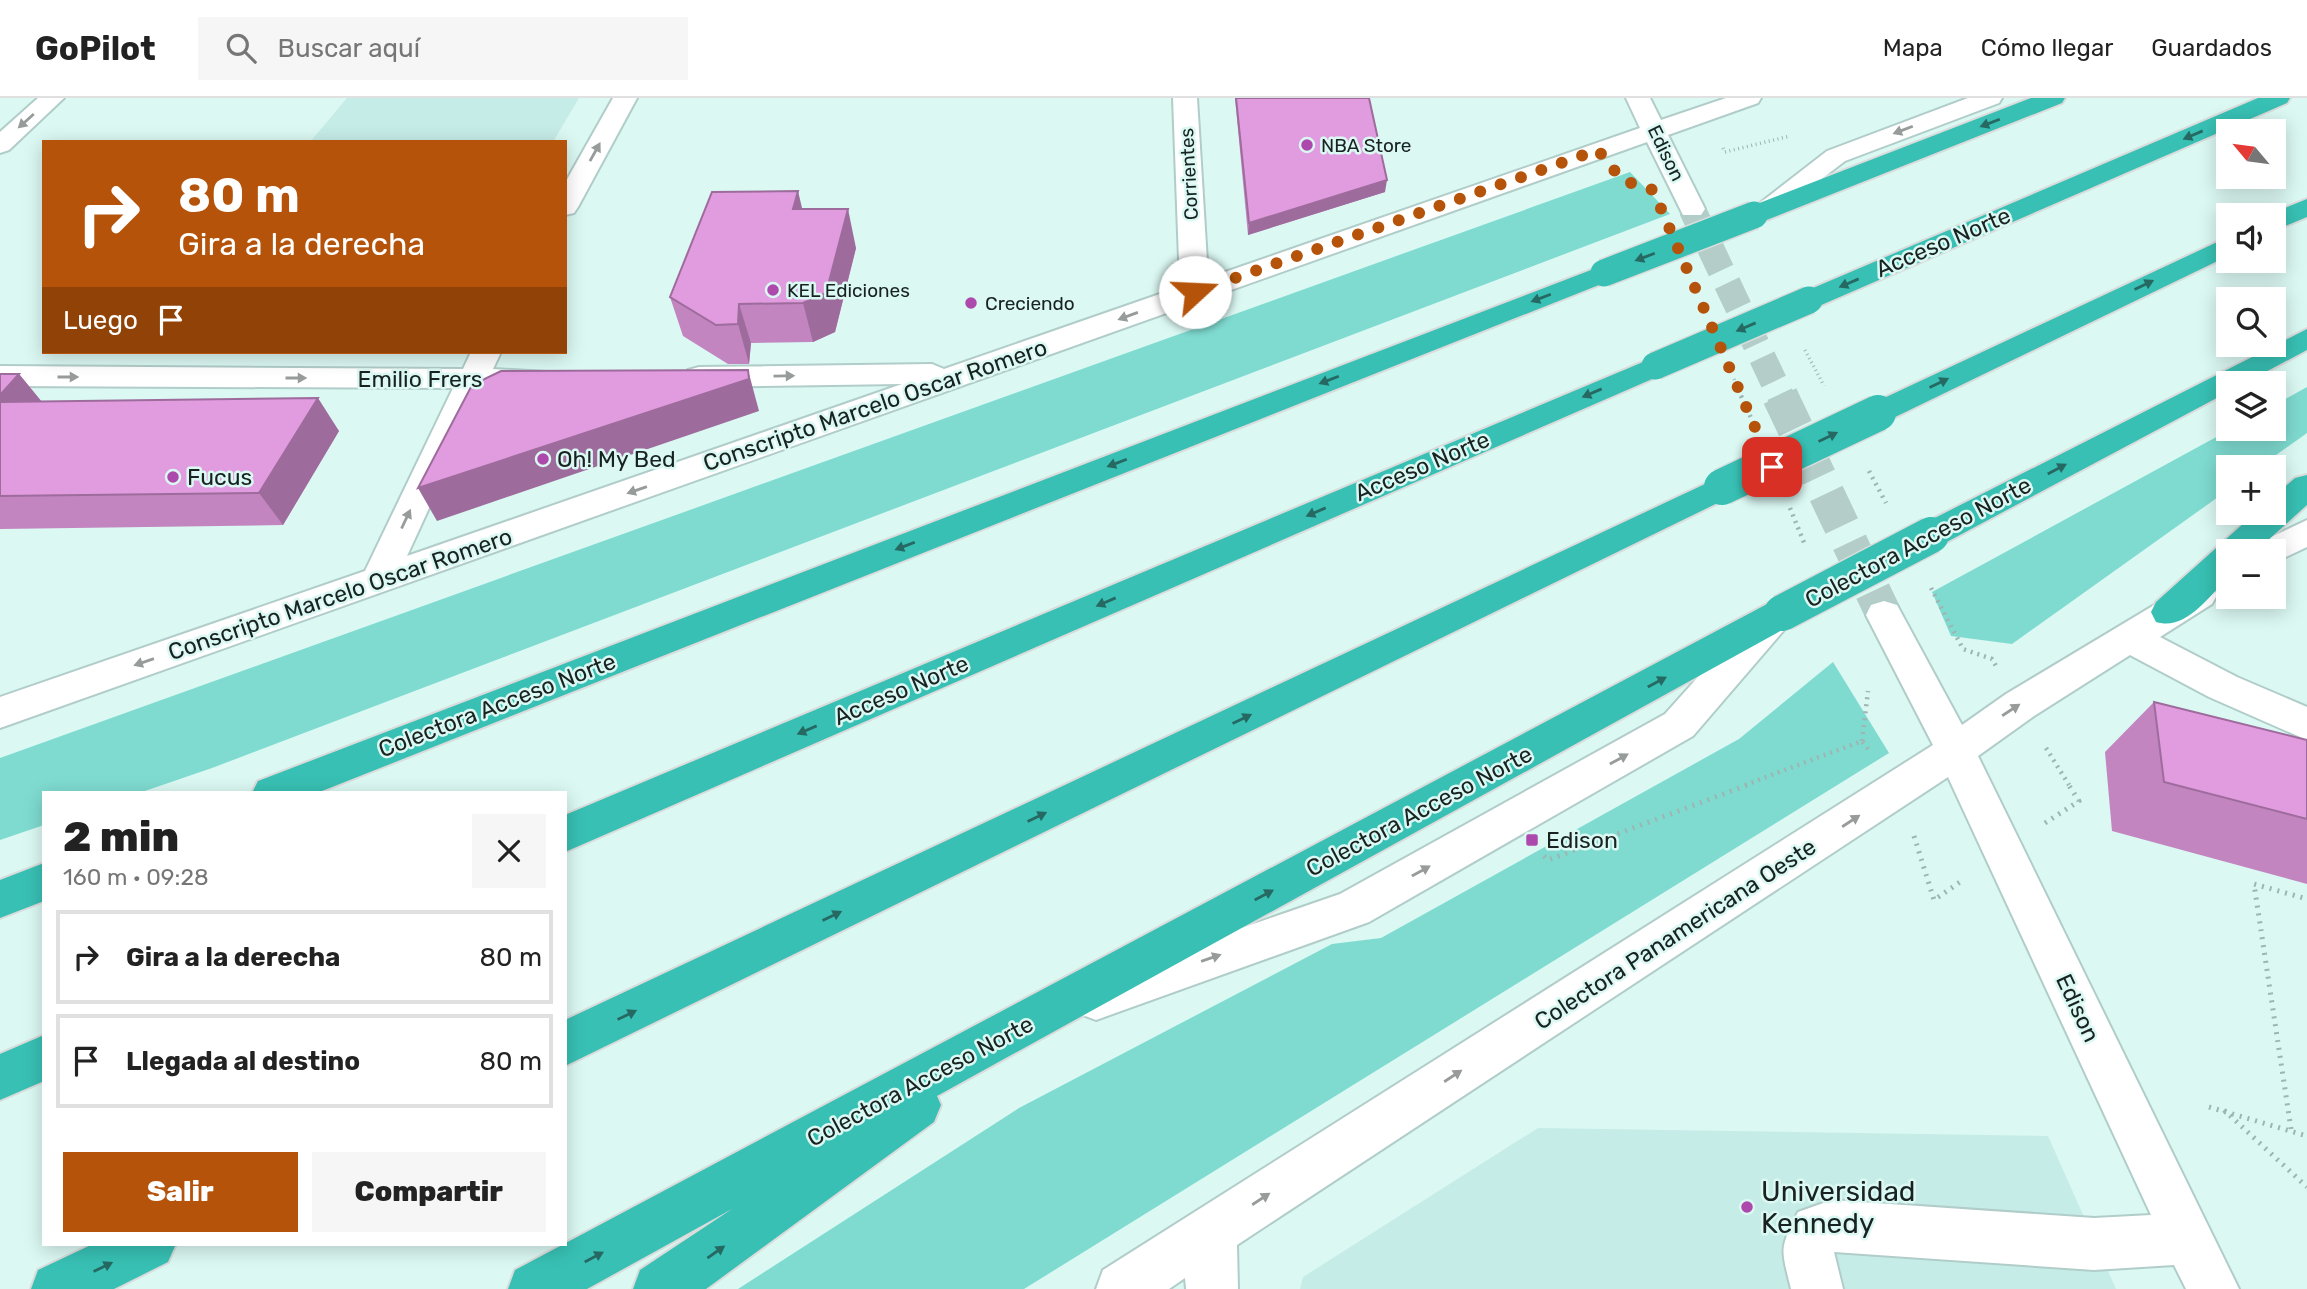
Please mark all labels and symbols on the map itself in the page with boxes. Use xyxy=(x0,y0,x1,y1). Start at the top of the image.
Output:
one-way arrow xyxy=(18,113,35,129)
one-way arrow xyxy=(1979,117,2000,128)
north arrow xyxy=(2216,119,2286,189)
street label: Edison xyxy=(1643,121,1689,185)
one-way arrow xyxy=(1892,125,1913,136)
street label: Corrientes xyxy=(1175,127,1203,221)
one-way arrow xyxy=(2182,130,2203,141)
place label: NBA Store xyxy=(1321,134,1411,157)
marker: NBA Store xyxy=(1299,137,1315,153)
one-way arrow xyxy=(589,143,601,162)
street label: Acceso Norte xyxy=(1871,201,2015,283)
one-way arrow xyxy=(1634,252,1655,263)
position arrow xyxy=(1158,255,1232,329)
one-way arrow xyxy=(1838,278,1859,289)
place label: KEL Ediciones xyxy=(787,279,910,302)
one-way arrow xyxy=(2134,279,2154,291)
marker: KEL Ediciones xyxy=(765,282,781,298)
place label: Creciendo xyxy=(985,292,1075,315)
one-way arrow xyxy=(1530,292,1551,303)
marker: Creciendo xyxy=(963,295,979,311)
one-way arrow xyxy=(1118,311,1139,322)
one-way arrow xyxy=(1736,322,1757,333)
street label: Conscripto Marcelo Oscar Romero xyxy=(699,333,1051,477)
street label: Emilio Frers xyxy=(358,365,482,393)
one-way arrow xyxy=(773,370,795,381)
one-way arrow xyxy=(57,371,79,383)
one-way arrow xyxy=(285,372,307,384)
one-way arrow xyxy=(1318,375,1339,386)
one-way arrow xyxy=(1929,378,1949,389)
one-way arrow xyxy=(1582,387,1602,399)
street label: Acceso Norte xyxy=(1350,425,1494,507)
one-way arrow xyxy=(1818,431,1838,442)
pin xyxy=(1742,437,1802,497)
place label: Oh! My Bed xyxy=(557,445,676,473)
marker: Oh! My Bed xyxy=(535,451,551,467)
one-way arrow xyxy=(1106,458,1127,469)
place label: Fucus xyxy=(187,463,252,491)
one-way arrow xyxy=(2047,464,2067,475)
marker: Fucus xyxy=(165,469,181,485)
street label: Colectora Acceso Norte xyxy=(1800,470,2036,614)
one-way arrow xyxy=(626,484,647,495)
one-way arrow xyxy=(1305,507,1326,518)
one-way arrow xyxy=(400,509,412,529)
street label: Conscripto Marcelo Oscar Romero xyxy=(164,522,516,666)
one-way arrow xyxy=(894,540,915,551)
one-way arrow xyxy=(1096,597,1117,608)
street label: Colectora Acceso Norte xyxy=(374,647,620,763)
street label: Acceso Norte xyxy=(829,649,973,731)
one-way arrow xyxy=(134,657,155,668)
one-way arrow xyxy=(1648,676,1668,688)
one-way arrow xyxy=(2001,704,2021,717)
one-way arrow xyxy=(1232,713,1252,724)
one-way arrow xyxy=(797,725,818,736)
street label: Colectora Acceso Norte xyxy=(1301,739,1537,883)
one-way arrow xyxy=(1609,753,1629,765)
one-way arrow xyxy=(1027,812,1047,823)
one-way arrow xyxy=(1841,815,1860,828)
place label: Edison xyxy=(1546,826,1618,854)
marker: Edison xyxy=(1524,832,1540,848)
street label: Colectora Panamericana Oeste xyxy=(1529,832,1821,1036)
one-way arrow xyxy=(1411,865,1430,877)
one-way arrow xyxy=(1254,889,1273,901)
one-way arrow xyxy=(822,910,842,922)
one-way arrow xyxy=(1201,952,1222,963)
street label: Edison xyxy=(2050,969,2106,1047)
one-way arrow xyxy=(617,1009,637,1020)
street label: Colectora Acceso Norte xyxy=(802,1009,1038,1153)
one-way arrow xyxy=(1443,1070,1463,1083)
place label: Universidad Kennedy xyxy=(1761,1175,1916,1240)
one-way arrow xyxy=(1252,1193,1271,1206)
marker: Universidad Kennedy xyxy=(1739,1199,1755,1215)
one-way arrow xyxy=(707,1245,725,1259)
one-way arrow xyxy=(584,1251,604,1263)
one-way arrow xyxy=(93,1261,113,1272)

